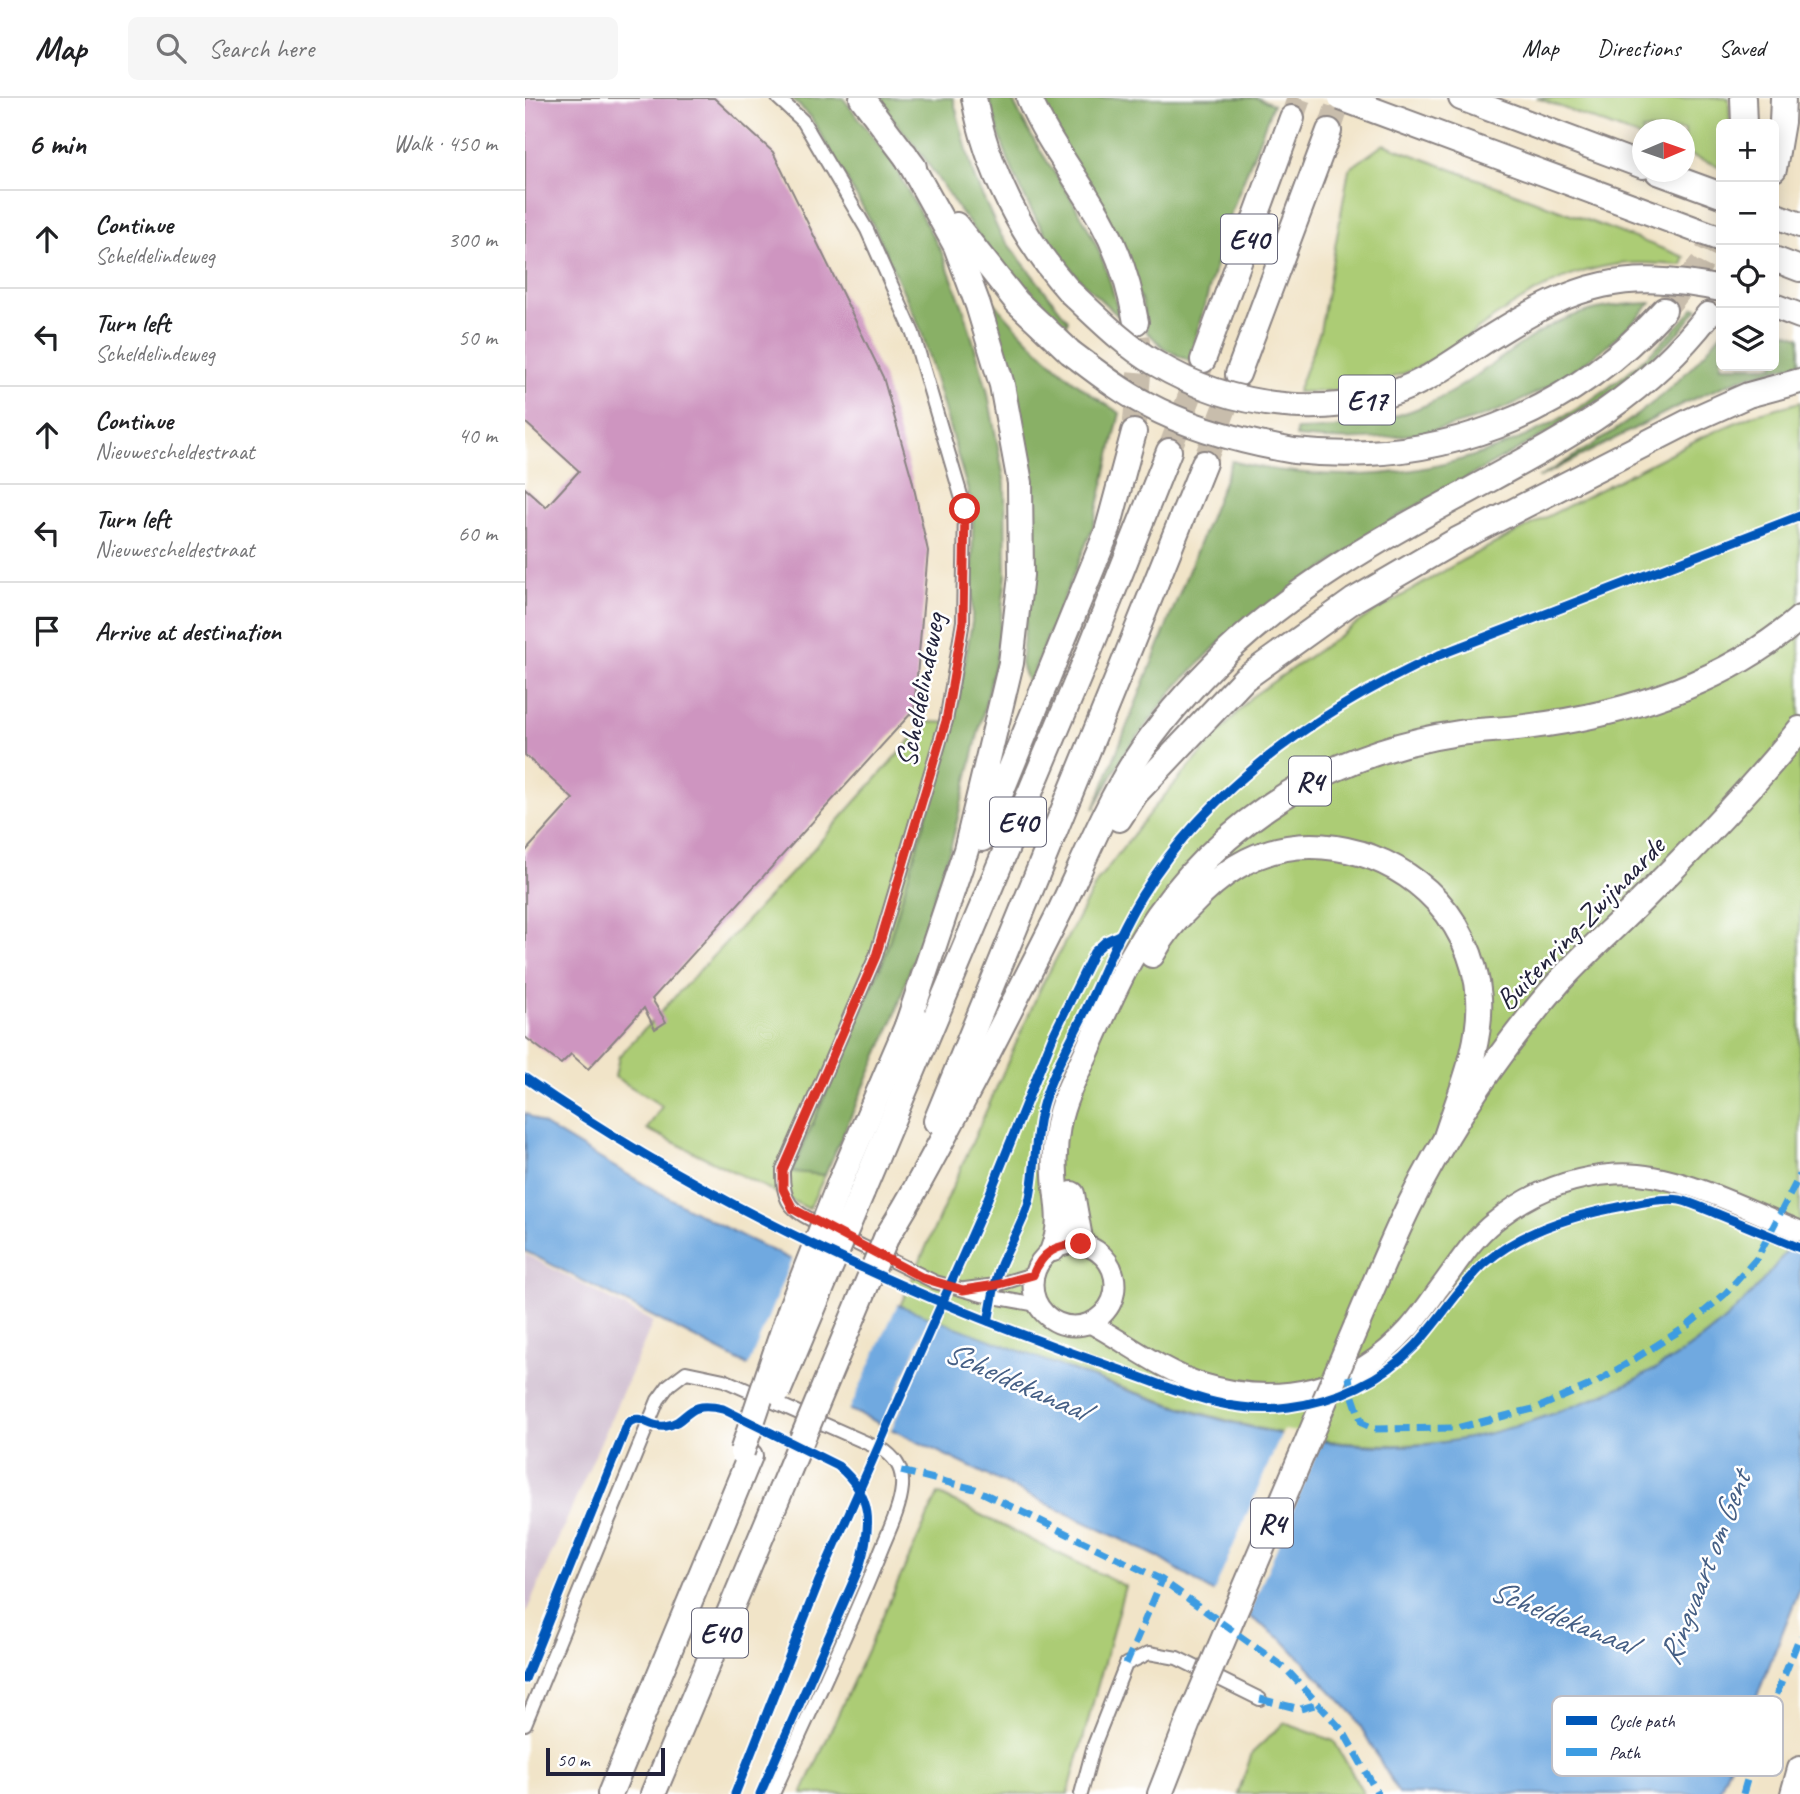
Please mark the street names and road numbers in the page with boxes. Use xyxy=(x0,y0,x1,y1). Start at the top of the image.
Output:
road number: E40 xyxy=(1221,214,1277,264)
road number: E17 xyxy=(1339,376,1395,424)
street label: Scheldelindeweg xyxy=(886,607,954,770)
road number: R4 xyxy=(1289,756,1331,806)
road number: E40 xyxy=(990,798,1046,846)
street label: Buitenring-Zwijnaarde xyxy=(1487,826,1674,1018)
road number: R4 xyxy=(1251,1498,1293,1548)
road number: E40 xyxy=(692,1608,748,1658)

